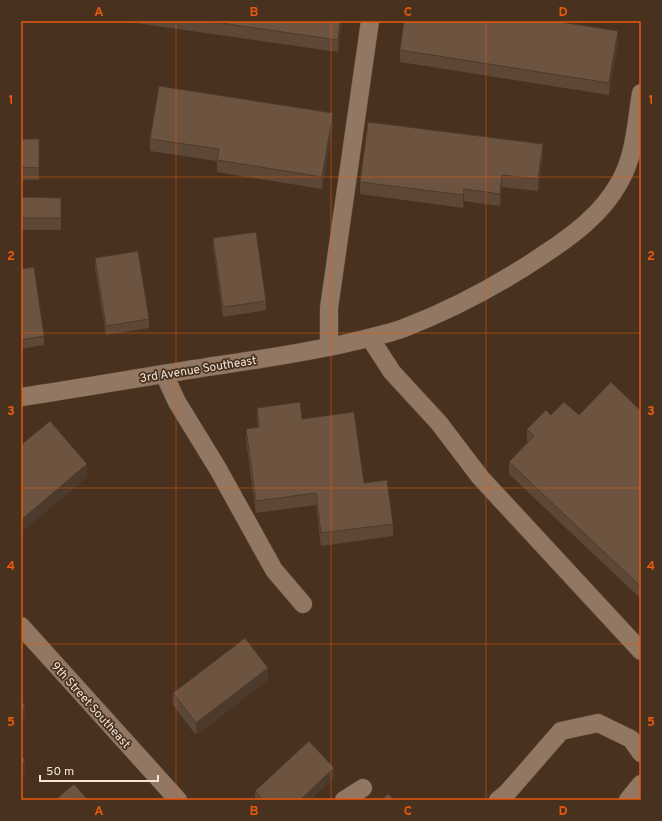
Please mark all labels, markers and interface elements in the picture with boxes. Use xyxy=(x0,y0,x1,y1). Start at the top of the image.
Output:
text: A xyxy=(94,5,104,21)
text: B xyxy=(250,5,259,21)
text: C xyxy=(404,5,412,21)
text: D xyxy=(558,5,568,21)
text: 1 xyxy=(8,93,14,109)
text: 1 xyxy=(648,93,654,109)
text: 2 xyxy=(7,249,15,265)
text: 2 xyxy=(647,249,655,265)
street label: 3rd Avenue Southeast xyxy=(139,353,258,387)
text: 3 xyxy=(7,404,15,420)
text: 3 xyxy=(647,404,655,420)
text: 4 xyxy=(7,559,15,575)
text: 4 xyxy=(647,559,655,575)
street label: 9th Street Southeast xyxy=(47,659,133,752)
text: 5 xyxy=(7,715,15,731)
text: 5 xyxy=(647,715,655,731)
scale bar xyxy=(40,757,158,783)
text: 50 m xyxy=(46,764,74,780)
text: A xyxy=(94,804,104,820)
text: B xyxy=(250,804,259,820)
text: C xyxy=(404,804,412,820)
text: D xyxy=(558,804,568,820)

